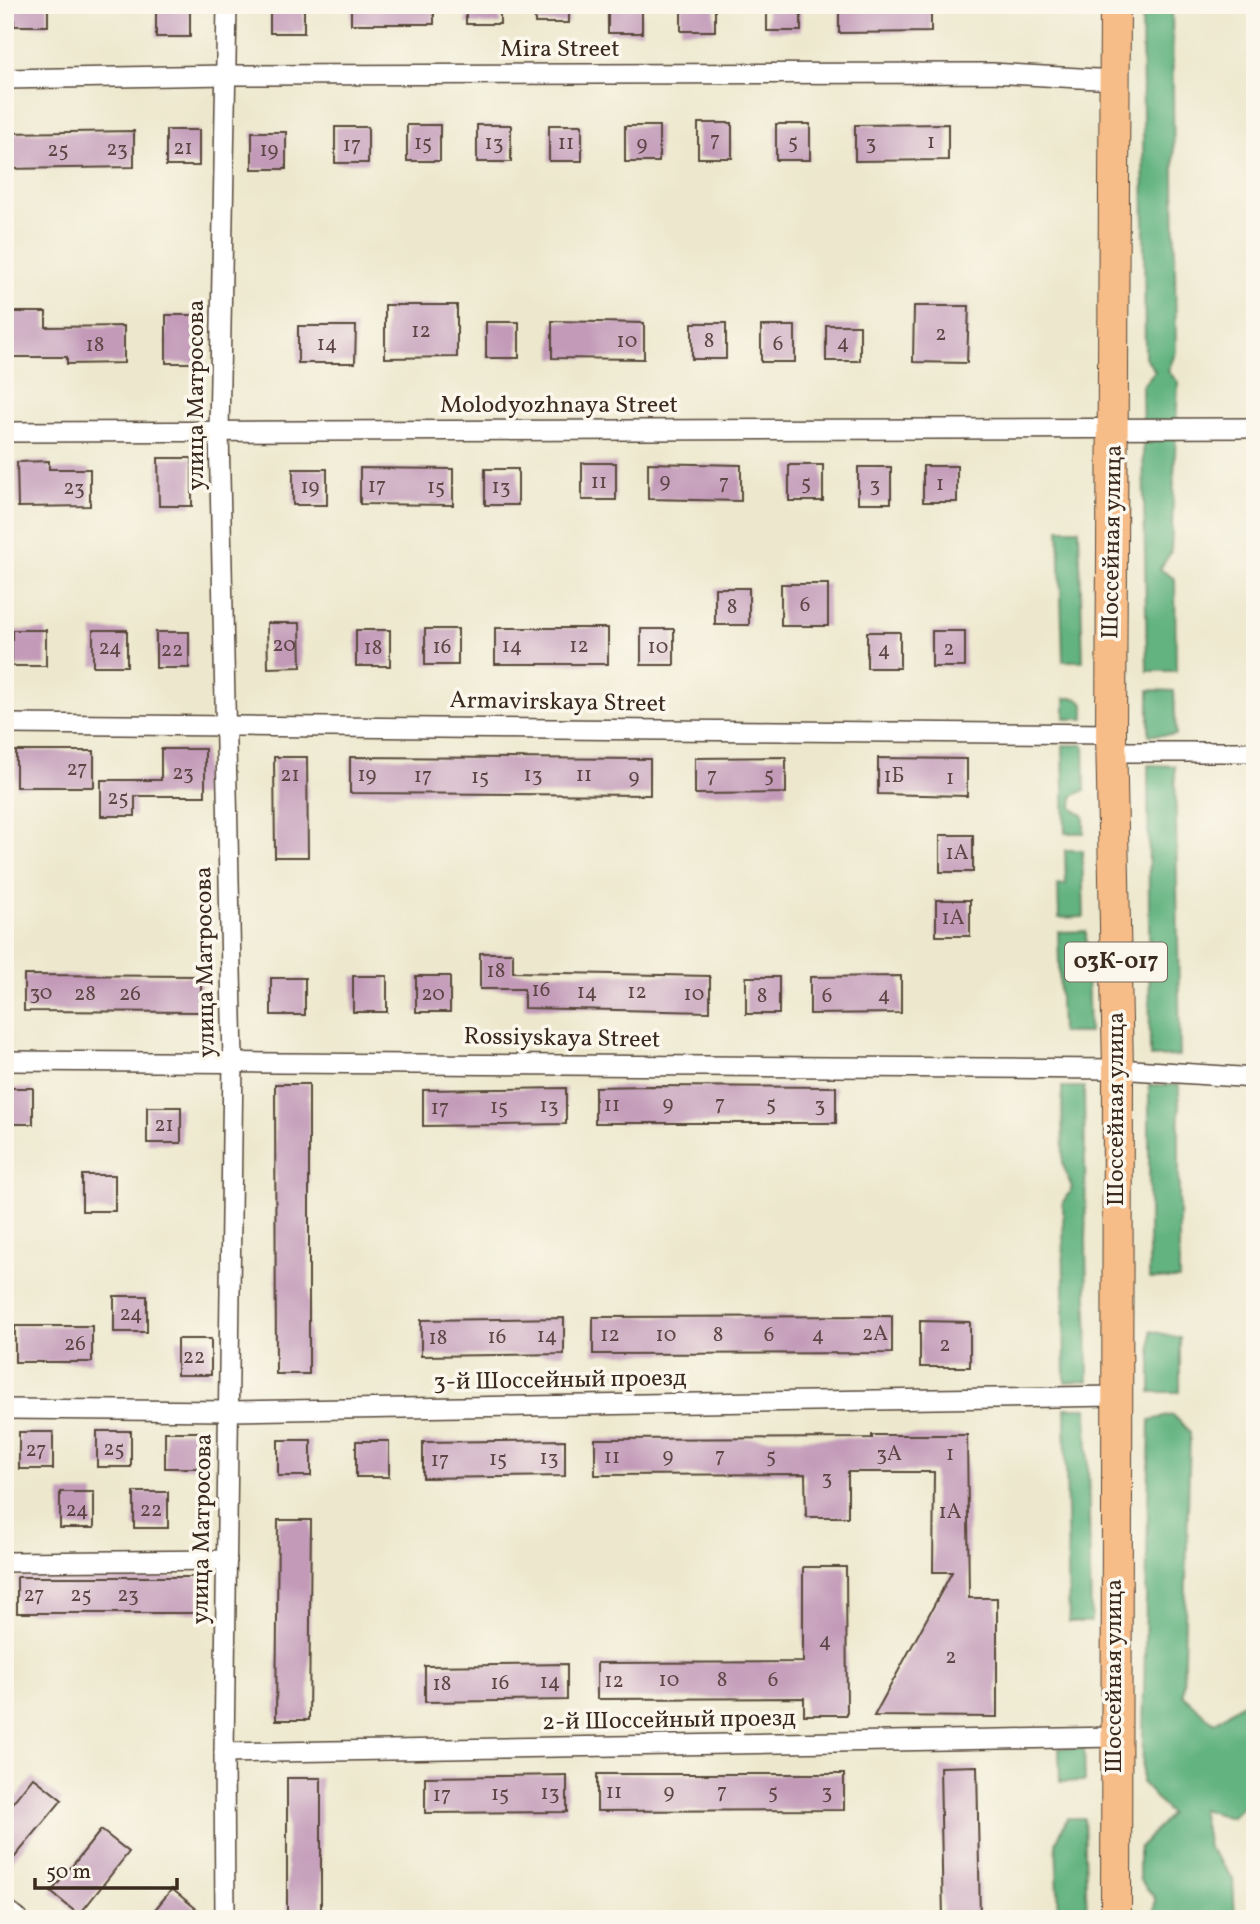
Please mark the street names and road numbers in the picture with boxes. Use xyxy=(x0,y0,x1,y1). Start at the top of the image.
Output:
street label: Mira Street xyxy=(500,33,620,67)
street label: улица Матросова xyxy=(180,300,214,491)
street label: Molodyozhnaya Street xyxy=(440,389,678,423)
street label: Шоссейная улица xyxy=(1094,444,1132,640)
street label: Armavirskaya Street xyxy=(449,684,667,722)
street label: улица Матросова xyxy=(187,866,225,1058)
road number: 03К-017 xyxy=(1065,942,1167,981)
street label: Шоссейная улица xyxy=(1100,1012,1134,1206)
street label: Rossiyskaya Street xyxy=(463,1020,661,1058)
street label: 3-й Шоссейный проезд xyxy=(433,1362,687,1400)
street label: улица Матросова xyxy=(184,1433,222,1625)
street label: Шоссейная улица xyxy=(1098,1579,1132,1773)
street label: 2-й Шоссейный проезд xyxy=(542,1702,797,1740)

